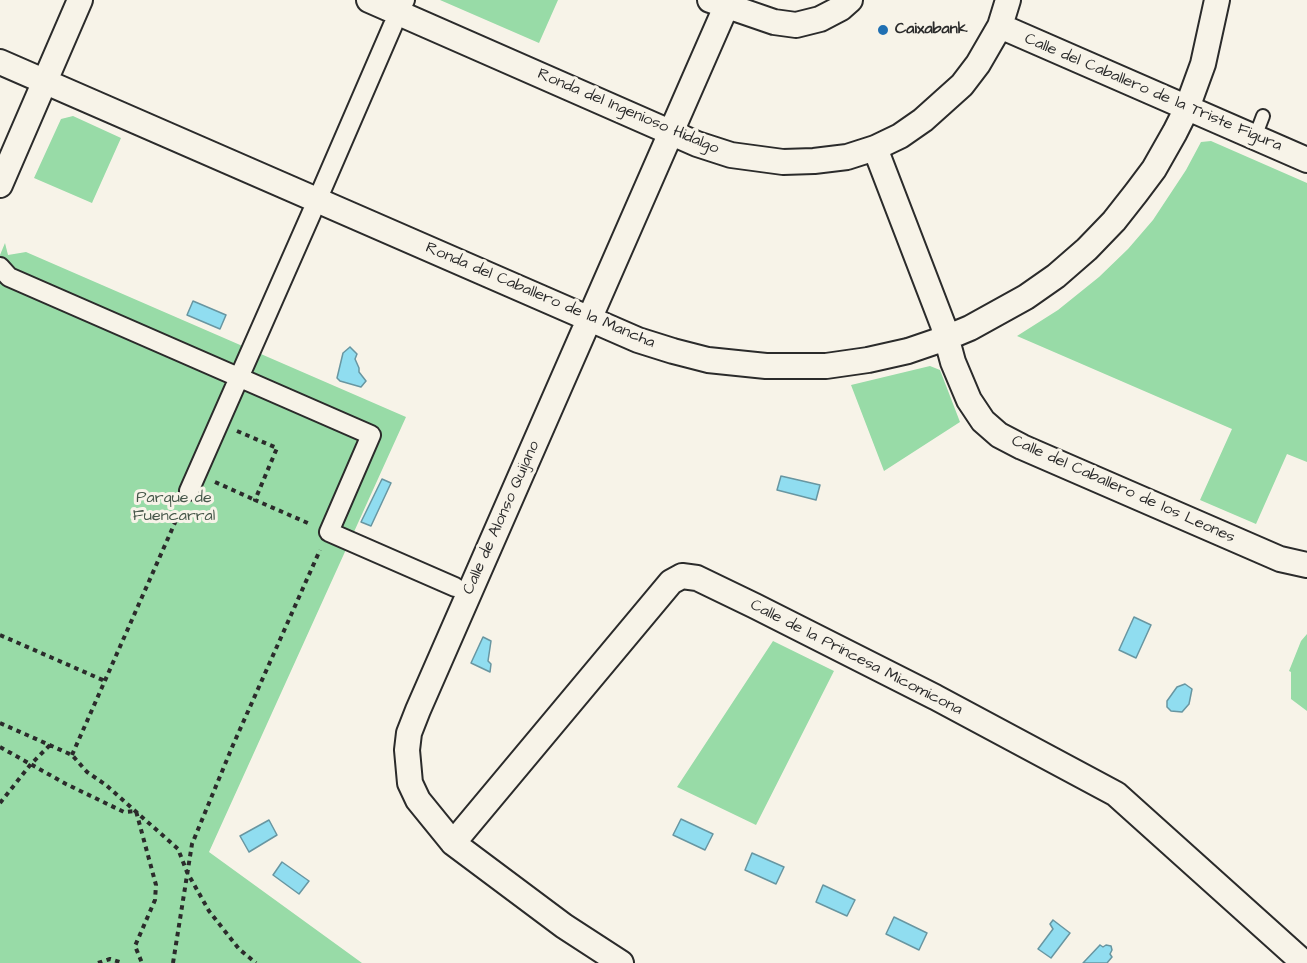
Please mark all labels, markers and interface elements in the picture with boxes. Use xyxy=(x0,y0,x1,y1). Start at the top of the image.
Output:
place label: Caixabank xyxy=(895,20,968,40)
marker: Caixabank xyxy=(876,23,890,37)
street label: Calle del Caballero de la Triste Figura xyxy=(1021,30,1285,156)
street label: Ronda del Ingenioso Hidalgo xyxy=(534,65,722,159)
street label: Ronda del Caballero de la Mancha xyxy=(422,239,658,353)
street label: Calle del Caballero de los Leones xyxy=(1008,432,1238,548)
street label: Calle de Alonso Quijano xyxy=(459,438,545,598)
park label: Parque de Fuencarral xyxy=(133,489,215,527)
street label: Calle de la Princesa Micomicona xyxy=(747,596,965,720)

